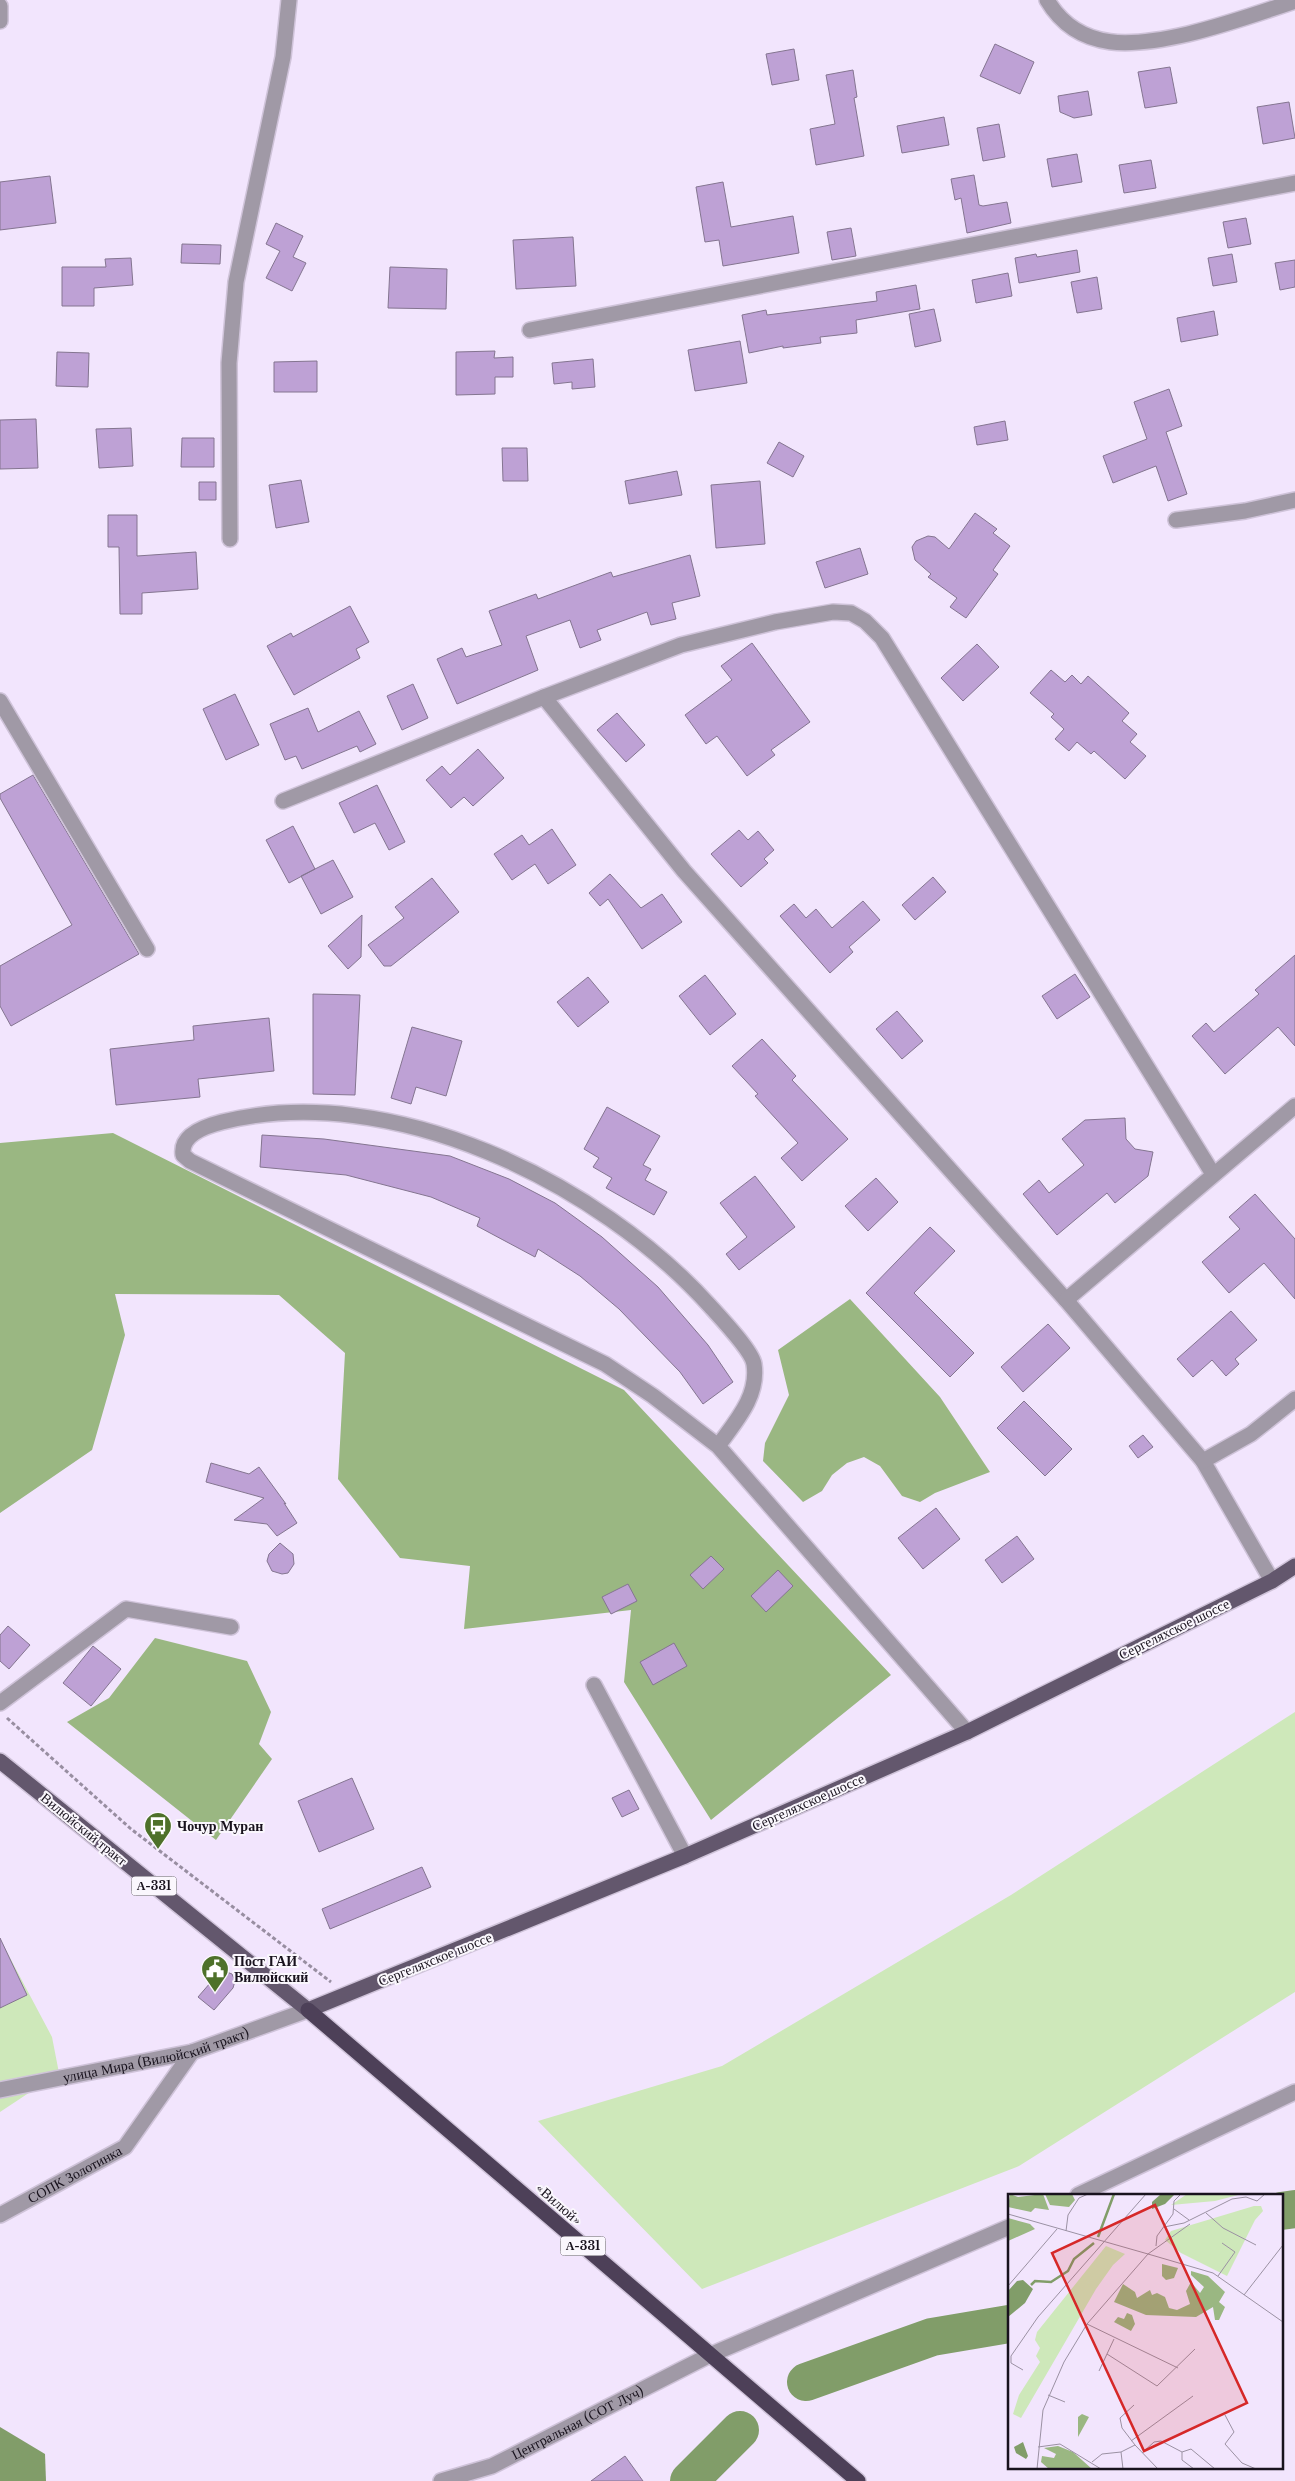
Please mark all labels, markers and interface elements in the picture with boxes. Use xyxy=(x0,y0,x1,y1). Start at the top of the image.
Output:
street label: Сергеляхское шоссе xyxy=(1116,1594,1232,1664)
street label: Сергеляхское шоссе xyxy=(749,1769,867,1835)
street label: Вилюйский тракт xyxy=(37,1789,131,1869)
bus stop icon: Чочур Муран xyxy=(143,1811,173,1850)
place label: Чочур Муран xyxy=(177,1817,263,1835)
road number: А-331 xyxy=(132,1876,176,1895)
street label: Сергеляхское шоссе xyxy=(375,1928,495,1990)
place label: Пост ГАИ Вилюйский xyxy=(234,1952,308,1986)
public building icon: Пост ГАИ Вилюйский xyxy=(200,1954,230,1993)
street label: улица Мира (Вилюйский тракт) xyxy=(61,2023,251,2086)
street label: СОПК Золотинка xyxy=(24,2141,126,2207)
street label: «Вилюй» xyxy=(532,2179,586,2229)
inset map xyxy=(1008,2194,1282,2468)
road number: А-331 xyxy=(560,2236,606,2256)
street label: Центральная (СОТ Луч) xyxy=(508,2381,646,2464)

